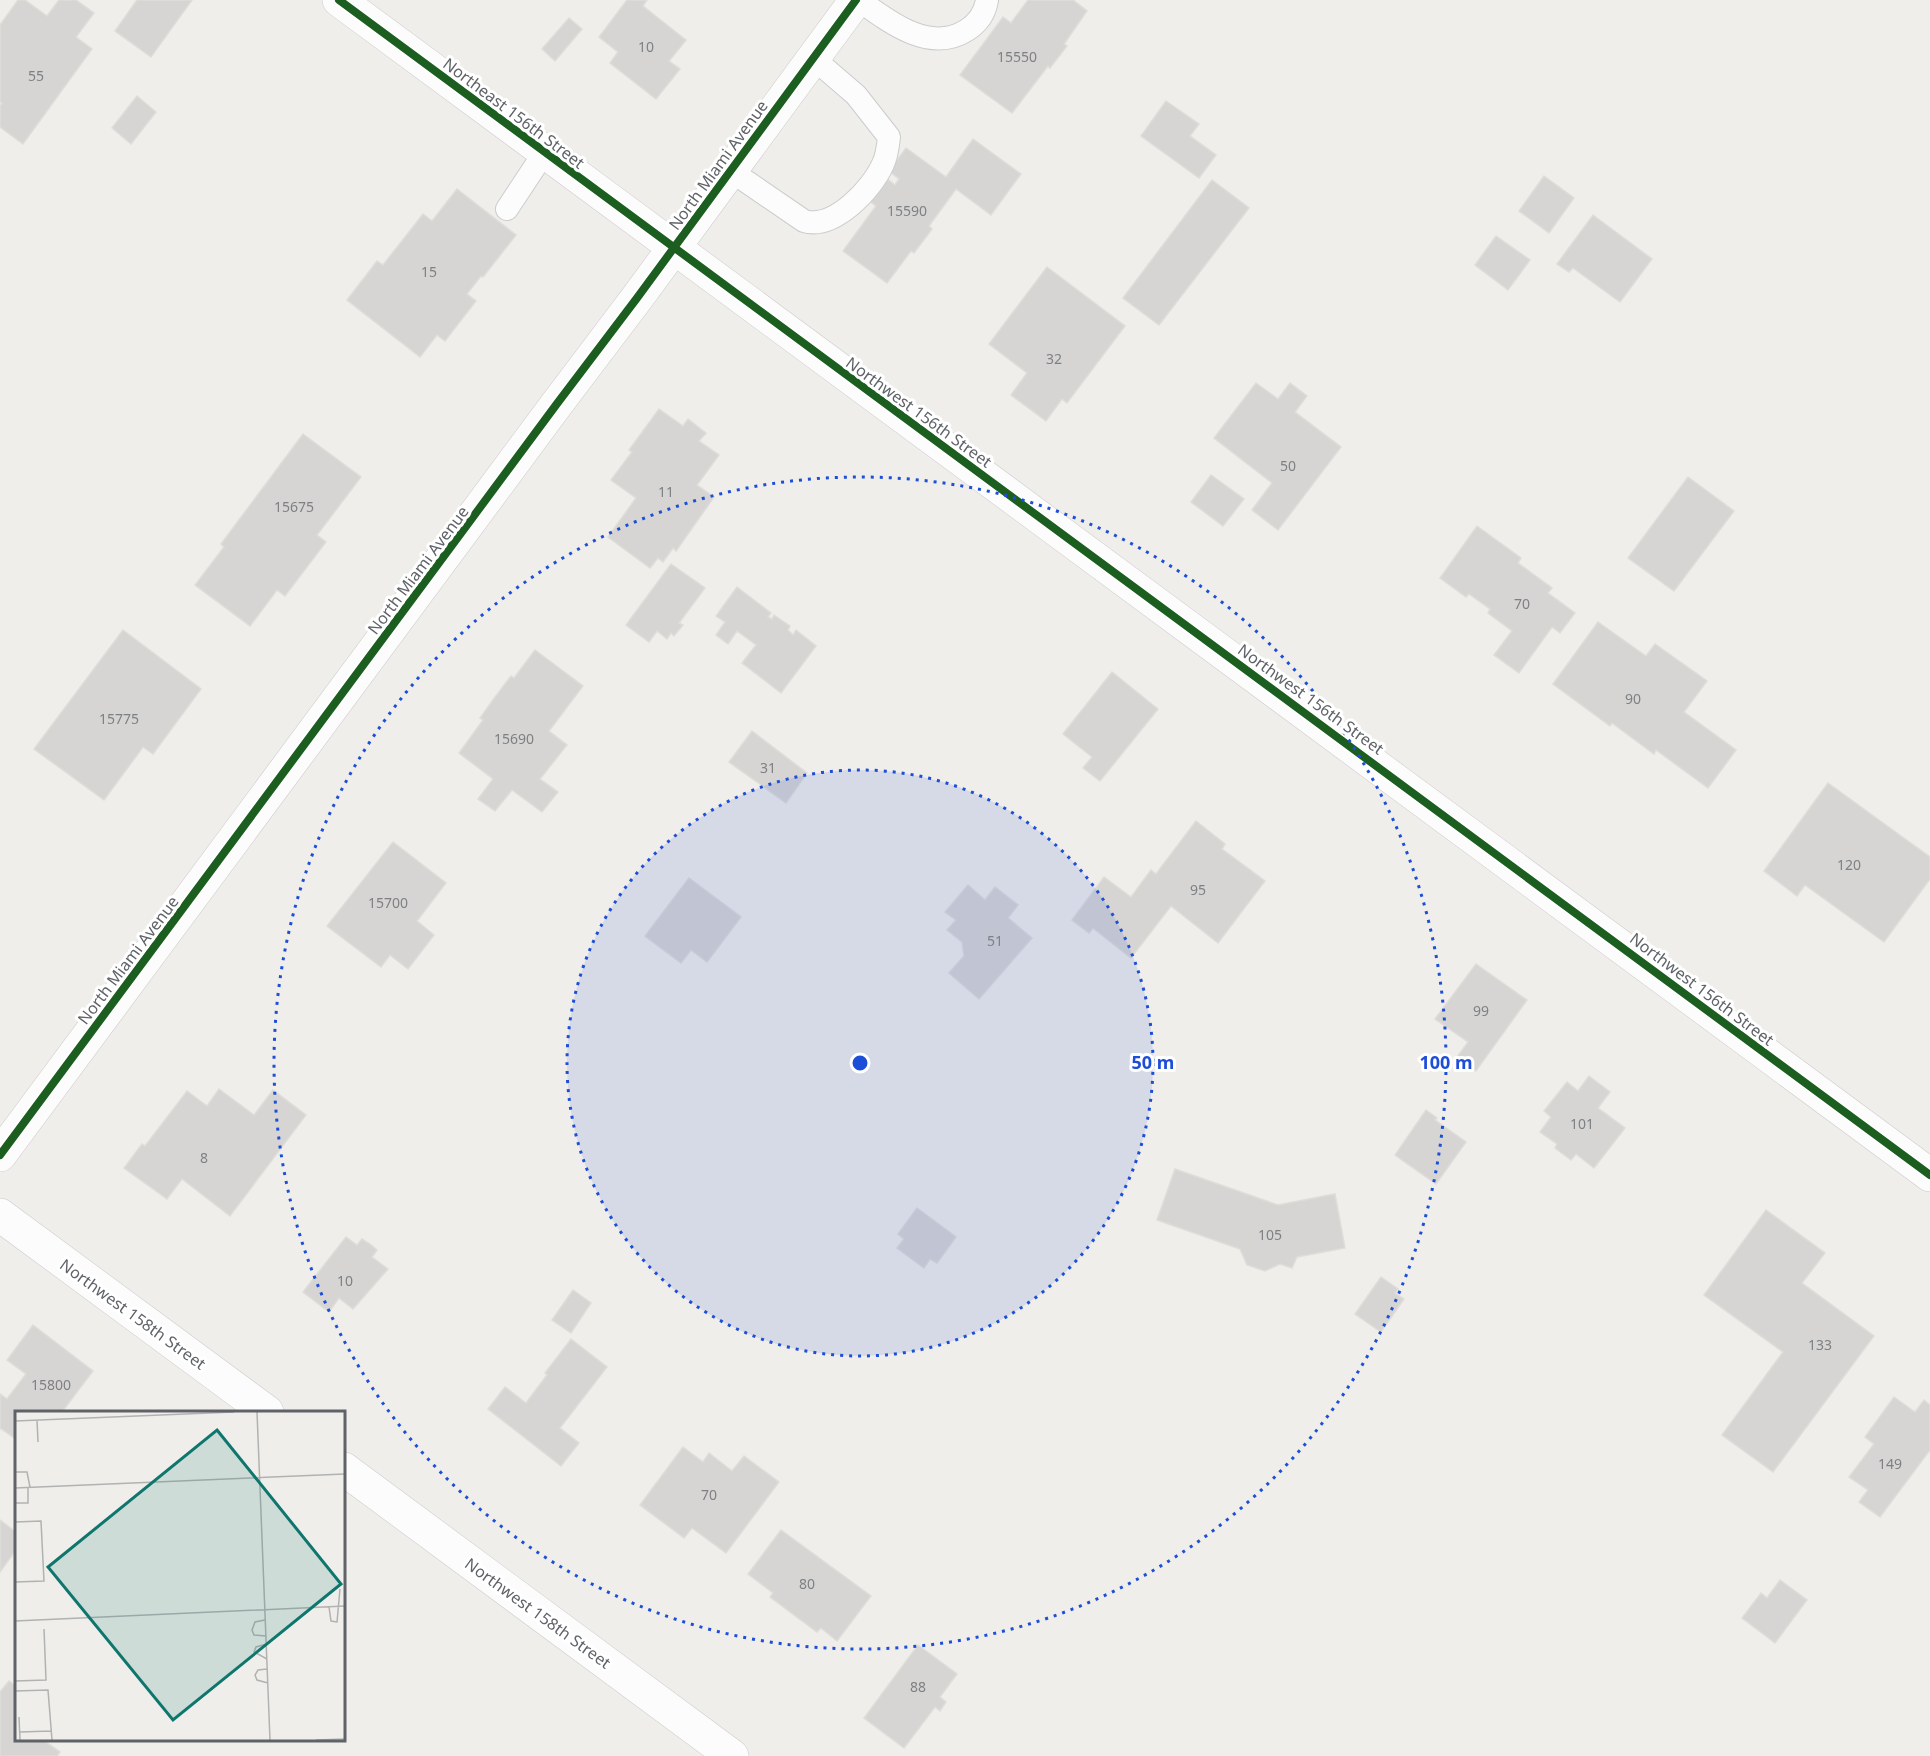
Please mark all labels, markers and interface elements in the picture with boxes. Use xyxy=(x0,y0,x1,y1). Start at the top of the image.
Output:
house number: 10 xyxy=(638,37,654,56)
house number: 15550 xyxy=(997,47,1037,66)
street label: Northeast 156th Street xyxy=(439,53,589,174)
house number: 55 xyxy=(28,66,44,85)
street label: North Miami Avenue xyxy=(663,96,773,234)
house number: 15590 xyxy=(887,201,927,220)
house number: 15 xyxy=(421,262,437,281)
house number: 32 xyxy=(1046,349,1062,368)
street label: Northwest 156th Street xyxy=(842,352,997,473)
house number: 50 xyxy=(1280,456,1296,475)
house number: 11 xyxy=(658,482,674,501)
house number: 15675 xyxy=(274,497,314,516)
street label: North Miami Avenue xyxy=(362,501,474,639)
house number: 70 xyxy=(1514,594,1530,613)
street label: Northwest 156th Street xyxy=(1234,639,1389,760)
house number: 90 xyxy=(1625,689,1641,708)
house number: 15775 xyxy=(99,709,139,728)
house number: 15690 xyxy=(494,729,534,748)
house number: 31 xyxy=(760,758,776,777)
house number: 120 xyxy=(1837,855,1861,874)
house number: 95 xyxy=(1190,880,1206,899)
street label: North Miami Avenue xyxy=(72,891,184,1029)
house number: 15700 xyxy=(368,893,408,912)
street label: Northwest 156th Street xyxy=(1625,927,1779,1051)
house number: 51 xyxy=(987,931,1003,950)
house number: 99 xyxy=(1473,1001,1489,1020)
text: 50 m xyxy=(1132,1050,1174,1074)
text: 100 m xyxy=(1419,1050,1473,1074)
centre of rings xyxy=(850,1053,870,1073)
house number: 101 xyxy=(1570,1114,1594,1133)
house number: 8 xyxy=(200,1148,208,1167)
house number: 105 xyxy=(1258,1225,1282,1244)
street label: Northwest 158th Street xyxy=(56,1254,211,1375)
house number: 10 xyxy=(337,1271,353,1290)
house number: 133 xyxy=(1808,1335,1832,1354)
house number: 15800 xyxy=(31,1375,71,1394)
inset map xyxy=(15,1411,345,1741)
house number: 149 xyxy=(1878,1454,1902,1473)
house number: 70 xyxy=(701,1485,717,1504)
street label: Northwest 158th Street xyxy=(461,1553,616,1674)
house number: 80 xyxy=(799,1574,815,1593)
house number: 88 xyxy=(910,1677,926,1696)

